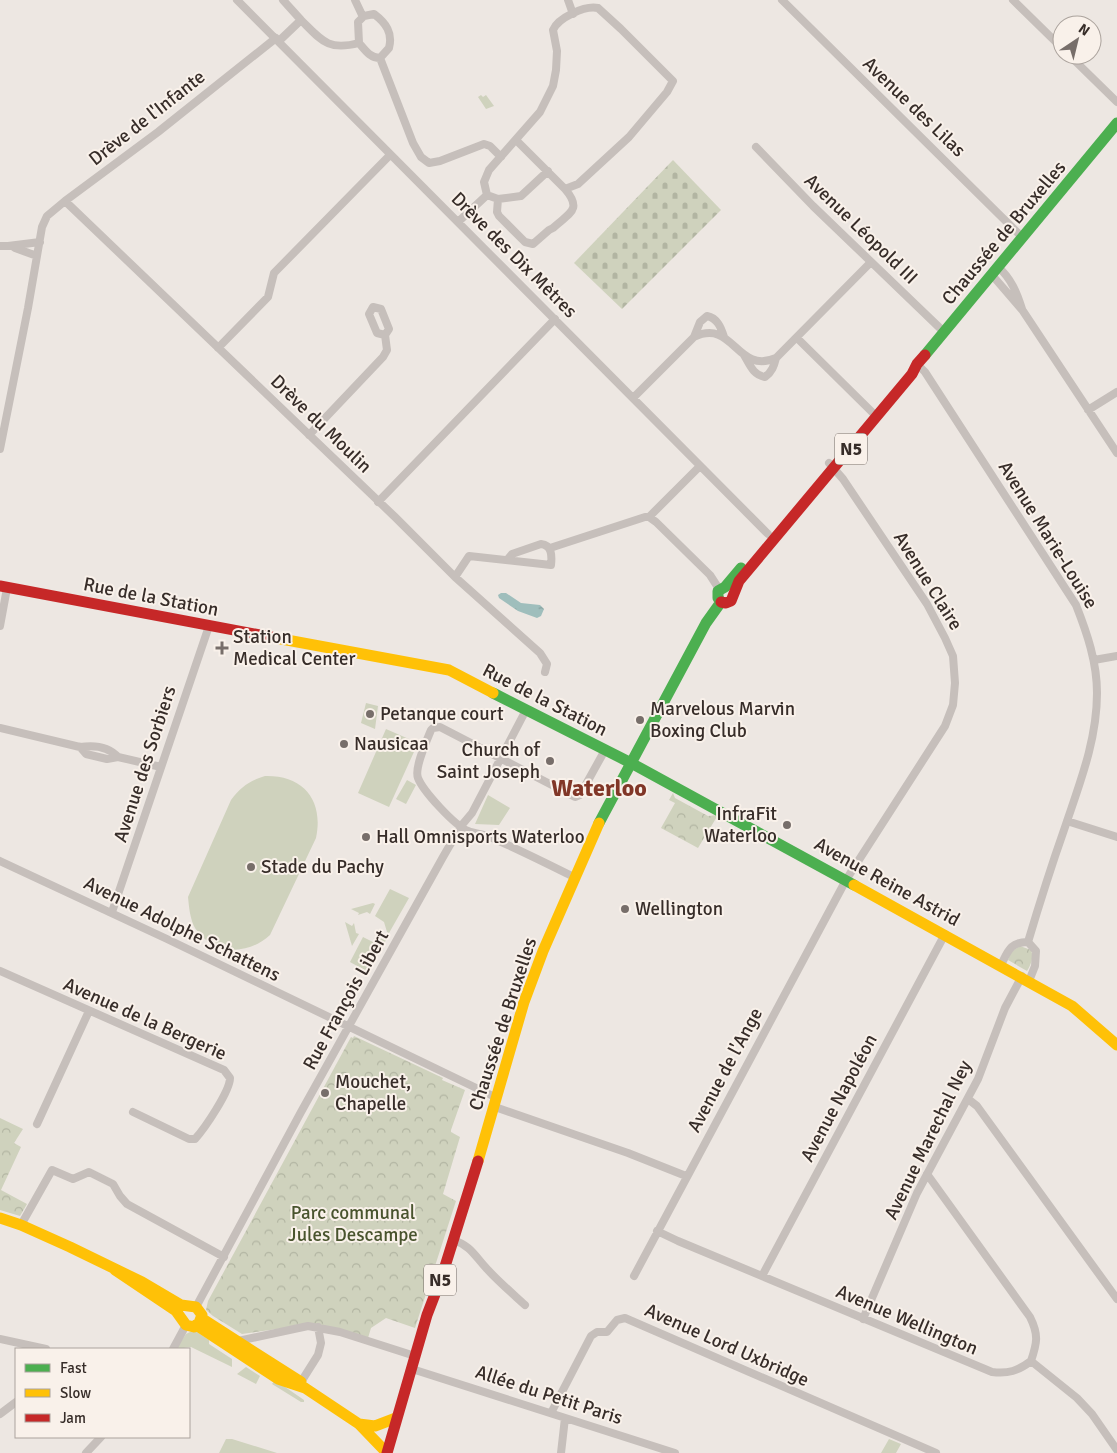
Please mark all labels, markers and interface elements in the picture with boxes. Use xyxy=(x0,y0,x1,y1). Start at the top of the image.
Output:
north arrow xyxy=(1052,15,1102,65)
text: N xyxy=(1075,20,1093,40)
street label: Avenue des Lilas xyxy=(857,52,971,162)
street label: Drève de l'Infante xyxy=(84,65,210,171)
street label: Chaussée de Bruxelles xyxy=(937,156,1071,310)
street label: Avenue Léopold III xyxy=(799,169,923,289)
street label: Drève des Dix Mètres xyxy=(446,187,582,323)
street label: Drève du Moulin xyxy=(265,370,377,478)
road number: N5 xyxy=(835,434,867,464)
street label: Avenue Marie-Louise xyxy=(993,457,1103,613)
street label: Avenue Claire xyxy=(888,527,968,635)
street label: Rue de la Station xyxy=(81,572,221,622)
place label: Station Medical Center xyxy=(233,625,356,671)
marker: Station Medical Center xyxy=(215,641,229,655)
street label: Rue de la Station xyxy=(478,658,612,742)
street label: Avenue des Sorbiers xyxy=(108,683,182,845)
place label: Marvelous Marvin Boxing Club xyxy=(650,697,795,743)
place label: Petanque court xyxy=(380,702,504,726)
marker: Petanque court xyxy=(364,708,376,720)
marker: Marvelous Marvin Boxing Club xyxy=(634,714,646,726)
place label: Nausicaa xyxy=(354,732,429,756)
marker: Nausicaa xyxy=(338,738,350,750)
place label: Church of Saint Joseph xyxy=(437,738,542,784)
marker: Church of Saint Joseph xyxy=(544,755,556,767)
district label: Waterloo xyxy=(551,773,647,803)
place label: InfraFit Waterloo xyxy=(704,802,777,848)
marker: InfraFit Waterloo xyxy=(781,819,793,831)
place label: Hall Omnisports Waterloo xyxy=(376,825,585,849)
marker: Hall Omnisports Waterloo xyxy=(360,831,372,843)
street label: Avenue Reine Astrid xyxy=(810,832,964,932)
place label: Stade du Pachy xyxy=(261,855,384,879)
marker: Stade du Pachy xyxy=(245,861,257,873)
street label: Avenue Adolphe Schattens xyxy=(80,871,284,987)
place label: Wellington xyxy=(635,897,723,921)
marker: Wellington xyxy=(619,903,631,915)
street label: Rue François Libert xyxy=(298,926,394,1074)
street label: Chaussée de Bruxelles xyxy=(464,934,542,1114)
street label: Avenue de la Bergerie xyxy=(60,972,230,1066)
street label: Avenue de l'Ange xyxy=(682,1004,768,1136)
street label: Avenue Napoléon xyxy=(795,1030,883,1166)
street label: Avenue Marechal Ney xyxy=(879,1056,977,1224)
place label: Mouchet, Chapelle xyxy=(335,1070,411,1116)
marker: Mouchet, Chapelle xyxy=(319,1087,331,1099)
park label: Parc communal Jules Descampe xyxy=(288,1201,418,1247)
road number: N5 xyxy=(424,1264,456,1296)
street label: Avenue Wellington xyxy=(833,1279,981,1361)
street label: Avenue Lord Uxbridge xyxy=(641,1298,813,1392)
legend xyxy=(15,1348,190,1438)
text: Fast xyxy=(60,1359,87,1377)
street label: Allée du Petit Paris xyxy=(472,1360,626,1430)
text: Slow xyxy=(60,1384,91,1402)
text: Jam xyxy=(60,1409,86,1427)

